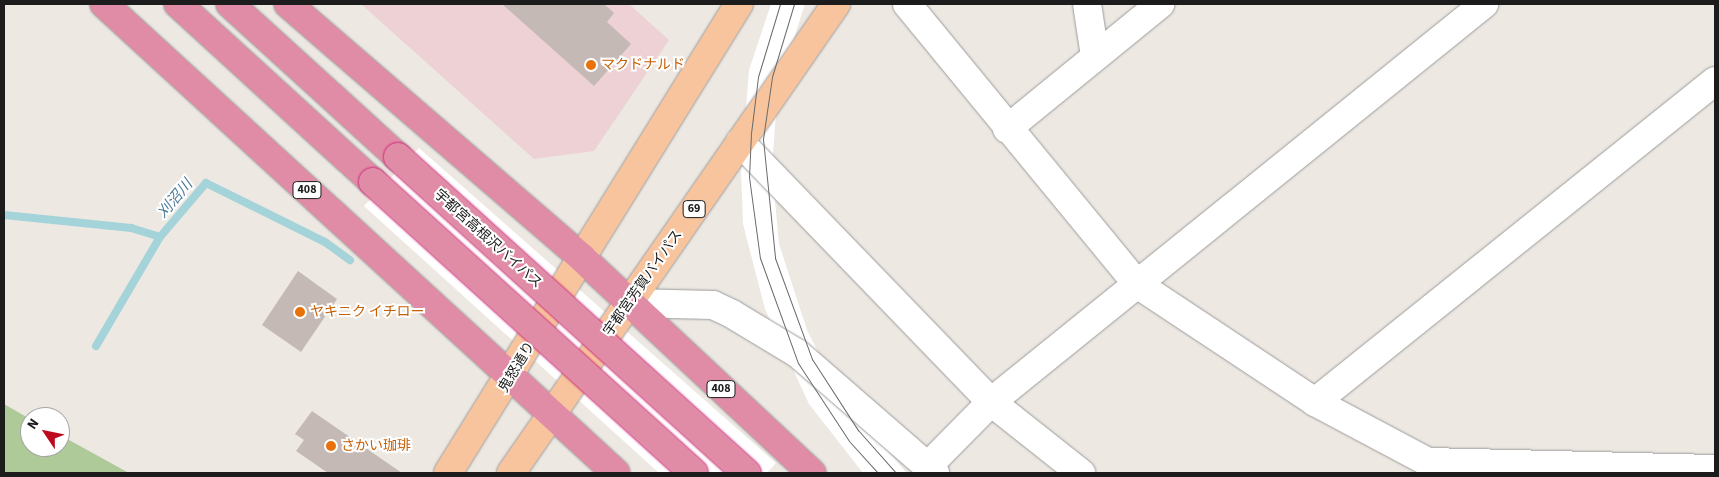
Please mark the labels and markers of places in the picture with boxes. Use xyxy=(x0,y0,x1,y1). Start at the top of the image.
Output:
place label: マクドナルド xyxy=(601,57,685,73)
marker: マクドナルド xyxy=(585,59,597,71)
place label: ヤキニク イチロー xyxy=(310,304,425,320)
marker: ヤキニク イチロー xyxy=(294,306,306,318)
place label: さかい珈琲 xyxy=(341,438,411,454)
marker: さかい珈琲 xyxy=(325,440,337,452)

